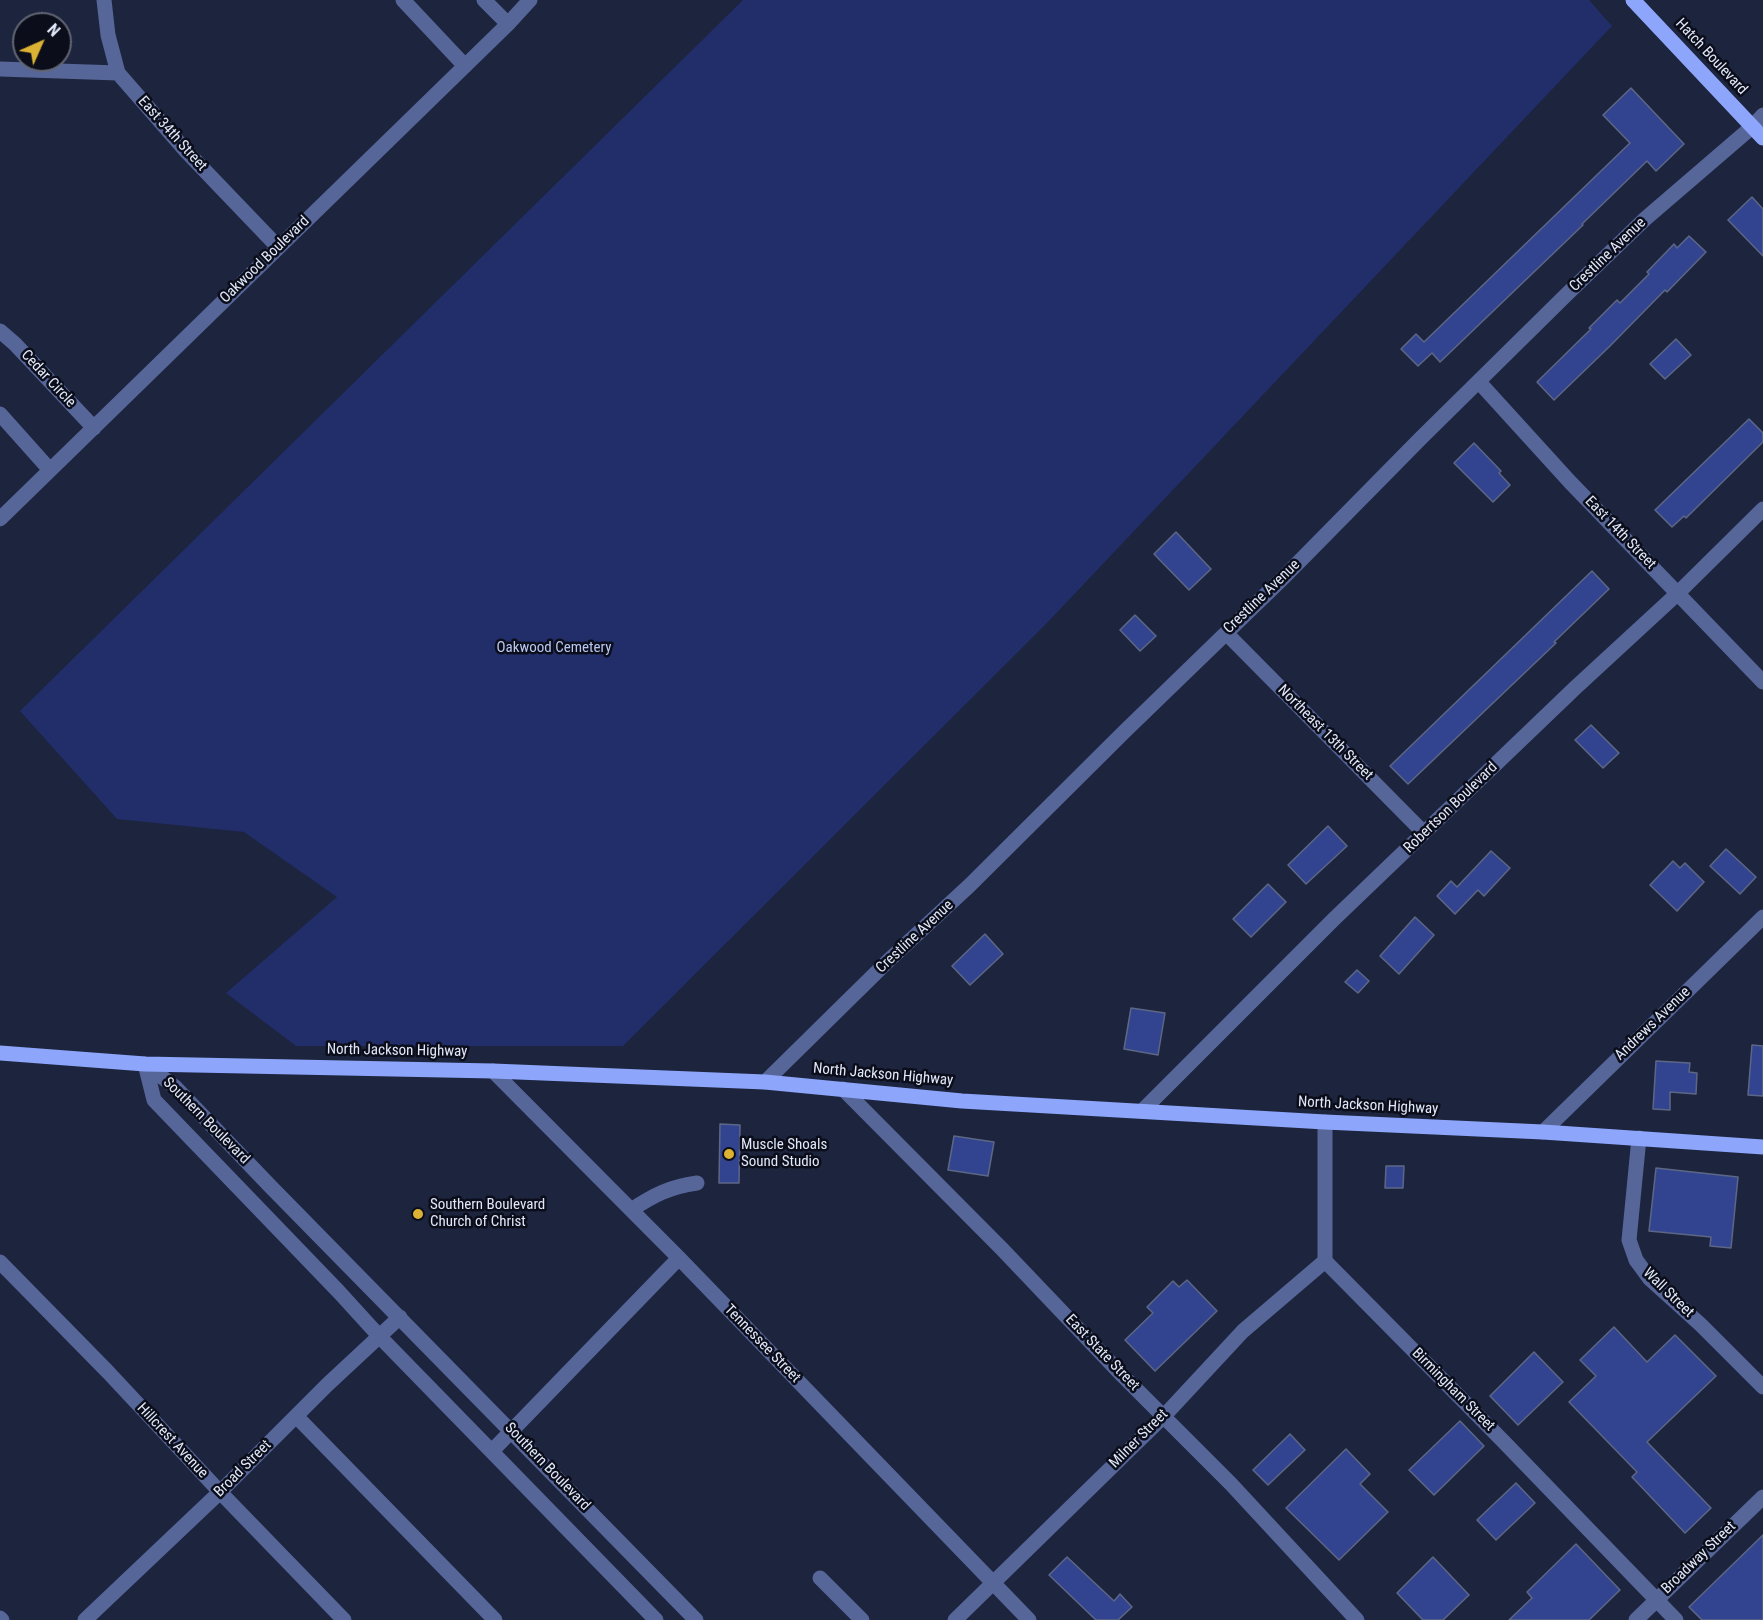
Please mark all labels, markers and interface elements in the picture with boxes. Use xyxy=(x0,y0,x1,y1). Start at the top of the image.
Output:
north arrow xyxy=(12,12,72,72)
street label: Hatch Boulevard xyxy=(1671,15,1751,99)
text: N xyxy=(43,20,64,41)
street label: East 34th Street xyxy=(134,93,210,175)
street label: Oakwood Boulevard xyxy=(217,213,313,307)
street label: Crestline Avenue xyxy=(1566,214,1650,296)
street label: Cedar Circle xyxy=(17,347,79,411)
street label: East 14th Street xyxy=(1581,493,1659,573)
street label: Crestline Avenue xyxy=(1220,556,1304,638)
park label: Oakwood Cemetery xyxy=(497,639,611,657)
street label: Northeast 13th Street xyxy=(1274,682,1376,784)
street label: Robertson Boulevard xyxy=(1400,759,1502,857)
street label: Crestline Avenue xyxy=(873,897,957,977)
street label: Andrews Avenue xyxy=(1611,983,1695,1065)
street label: North Jackson Highway xyxy=(327,1041,467,1061)
street label: North Jackson Highway xyxy=(812,1060,954,1090)
street label: Southern Boulevard xyxy=(159,1074,253,1168)
street label: North Jackson Highway xyxy=(1297,1093,1439,1119)
place label: Muscle Shoals Sound Studio xyxy=(741,1136,827,1171)
marker: Muscle Shoals Sound Studio xyxy=(722,1147,736,1161)
place label: Southern Boulevard Church of Christ xyxy=(430,1196,545,1231)
marker: Southern Boulevard Church of Christ xyxy=(411,1207,425,1221)
street label: Wall Street xyxy=(1639,1264,1697,1322)
street label: Tennessee Street xyxy=(720,1301,804,1387)
street label: East State Street xyxy=(1061,1311,1143,1395)
street label: Birmingham Street xyxy=(1408,1345,1498,1435)
street label: Hillcrest Avenue xyxy=(133,1400,211,1482)
street label: Milner Street xyxy=(1106,1406,1172,1472)
street label: Southern Boulevard xyxy=(500,1419,594,1515)
street label: Broad Street xyxy=(211,1437,275,1501)
street label: Broadway Street xyxy=(1658,1518,1740,1598)

